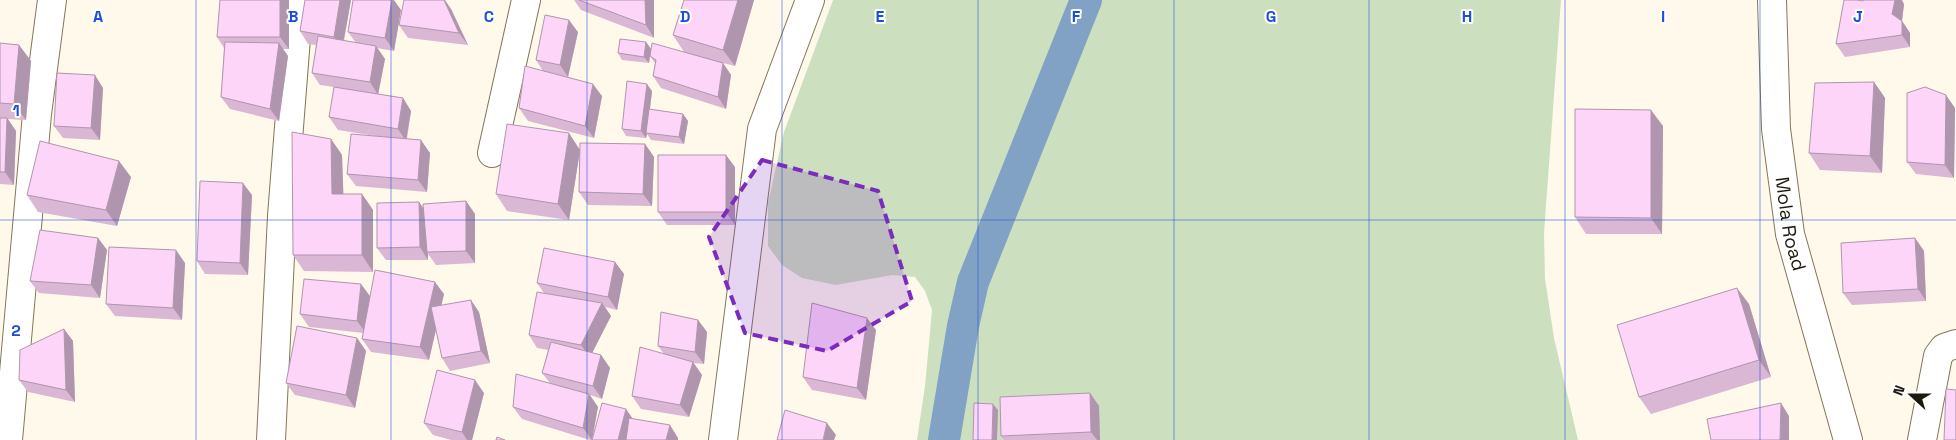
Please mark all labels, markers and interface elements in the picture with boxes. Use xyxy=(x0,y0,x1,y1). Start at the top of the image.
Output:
text: A xyxy=(93,6,103,27)
text: B xyxy=(288,6,298,27)
text: C xyxy=(484,6,494,27)
text: D xyxy=(680,6,690,27)
text: E xyxy=(876,6,885,27)
text: F xyxy=(1072,6,1081,27)
text: G xyxy=(1266,6,1276,27)
text: H xyxy=(1462,6,1472,27)
text: I xyxy=(1661,6,1665,27)
text: J xyxy=(1853,6,1863,27)
text: 1 xyxy=(12,100,20,121)
street label: Mola Road xyxy=(1769,175,1812,274)
text: 2 xyxy=(11,320,21,341)
north arrow xyxy=(1886,370,1936,420)
text: N xyxy=(1889,383,1909,398)

